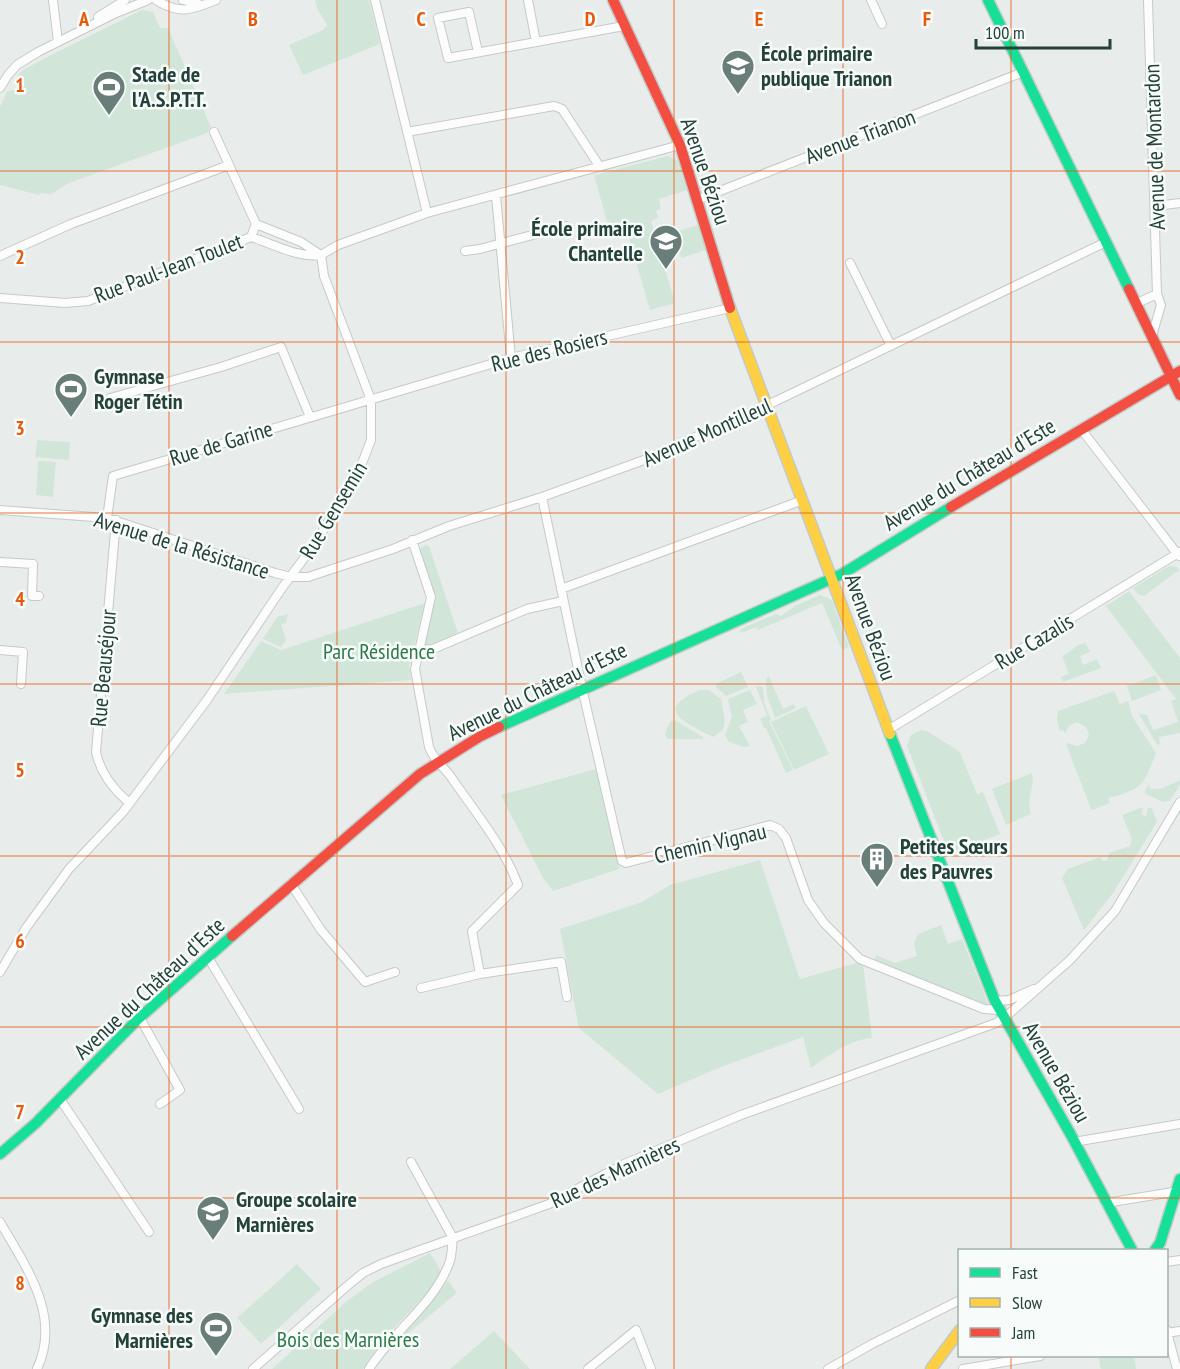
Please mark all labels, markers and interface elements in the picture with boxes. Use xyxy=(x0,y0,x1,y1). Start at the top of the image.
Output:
text: A xyxy=(78,6,90,32)
text: B xyxy=(248,6,258,32)
text: C xyxy=(416,6,426,32)
text: D xyxy=(585,6,596,32)
text: E xyxy=(755,6,763,32)
text: F xyxy=(923,6,931,32)
scale bar xyxy=(976,12,1110,50)
text: 100 m xyxy=(985,21,1025,44)
place label: École primaire publique Trianon xyxy=(761,39,892,92)
school or university icon: École primaire publique Trianon xyxy=(720,48,756,95)
place label: Stade de l'A.S.P.T.T. xyxy=(132,60,207,113)
street label: Avenue de Montardon xyxy=(1137,63,1171,231)
sports icon: Stade de l'A.S.P.T.T. xyxy=(91,69,127,116)
text: 1 xyxy=(15,72,25,98)
street label: Avenue Trianon xyxy=(801,102,919,170)
street label: Avenue Béziou xyxy=(675,114,737,228)
place label: École primaire Chantelle xyxy=(531,214,643,267)
school or university icon: École primaire Chantelle xyxy=(648,223,684,270)
street label: Rue Paul-Jean Toulet xyxy=(90,227,246,309)
text: 2 xyxy=(15,244,25,270)
street label: Rue des Rosiers xyxy=(488,322,610,378)
place label: Gymnase Roger Tétin xyxy=(94,362,183,415)
sports icon: Gymnase Roger Tétin xyxy=(53,371,89,418)
street label: Avenue Montilleul xyxy=(638,391,777,473)
street label: Avenue du Château d'Este xyxy=(878,412,1060,536)
street label: Rue de Garine xyxy=(166,414,276,472)
text: 3 xyxy=(15,415,25,441)
street label: Rue Gensemin xyxy=(293,456,373,564)
street label: Avenue de la Résistance xyxy=(91,505,273,585)
street label: Avenue Béziou xyxy=(839,570,903,684)
text: 4 xyxy=(15,586,25,612)
street label: Rue Cazalis xyxy=(990,607,1078,675)
street label: Rue Beauséjour xyxy=(84,608,122,728)
street label: Avenue du Château d'Este xyxy=(443,635,631,747)
park label: Parc Résidence xyxy=(323,637,435,665)
text: 5 xyxy=(15,757,25,783)
street label: Chemin Vignau xyxy=(651,817,769,869)
place label: Petites Sœurs des Pauvres xyxy=(900,832,1008,885)
building icon: Petites Sœurs des Pauvres xyxy=(859,841,895,888)
street label: Avenue du Château d'Este xyxy=(68,911,230,1065)
text: 6 xyxy=(15,928,25,954)
street label: Avenue Béziou xyxy=(1017,1017,1097,1127)
text: 7 xyxy=(15,1099,25,1125)
street label: Rue des Marnières xyxy=(546,1130,684,1214)
place label: Groupe scolaire Marnières xyxy=(236,1185,357,1238)
school or university icon: Groupe scolaire Marnières xyxy=(195,1194,231,1241)
legend xyxy=(958,1249,1168,1357)
text: Fast xyxy=(1012,1261,1038,1284)
text: 8 xyxy=(15,1270,25,1296)
text: Slow xyxy=(1012,1291,1043,1314)
place label: Gymnase des Marnières xyxy=(91,1301,193,1354)
sports icon: Gymnase des Marnières xyxy=(198,1310,234,1357)
text: Jam xyxy=(1011,1321,1035,1344)
park label: Bois des Marnières xyxy=(277,1325,419,1353)

